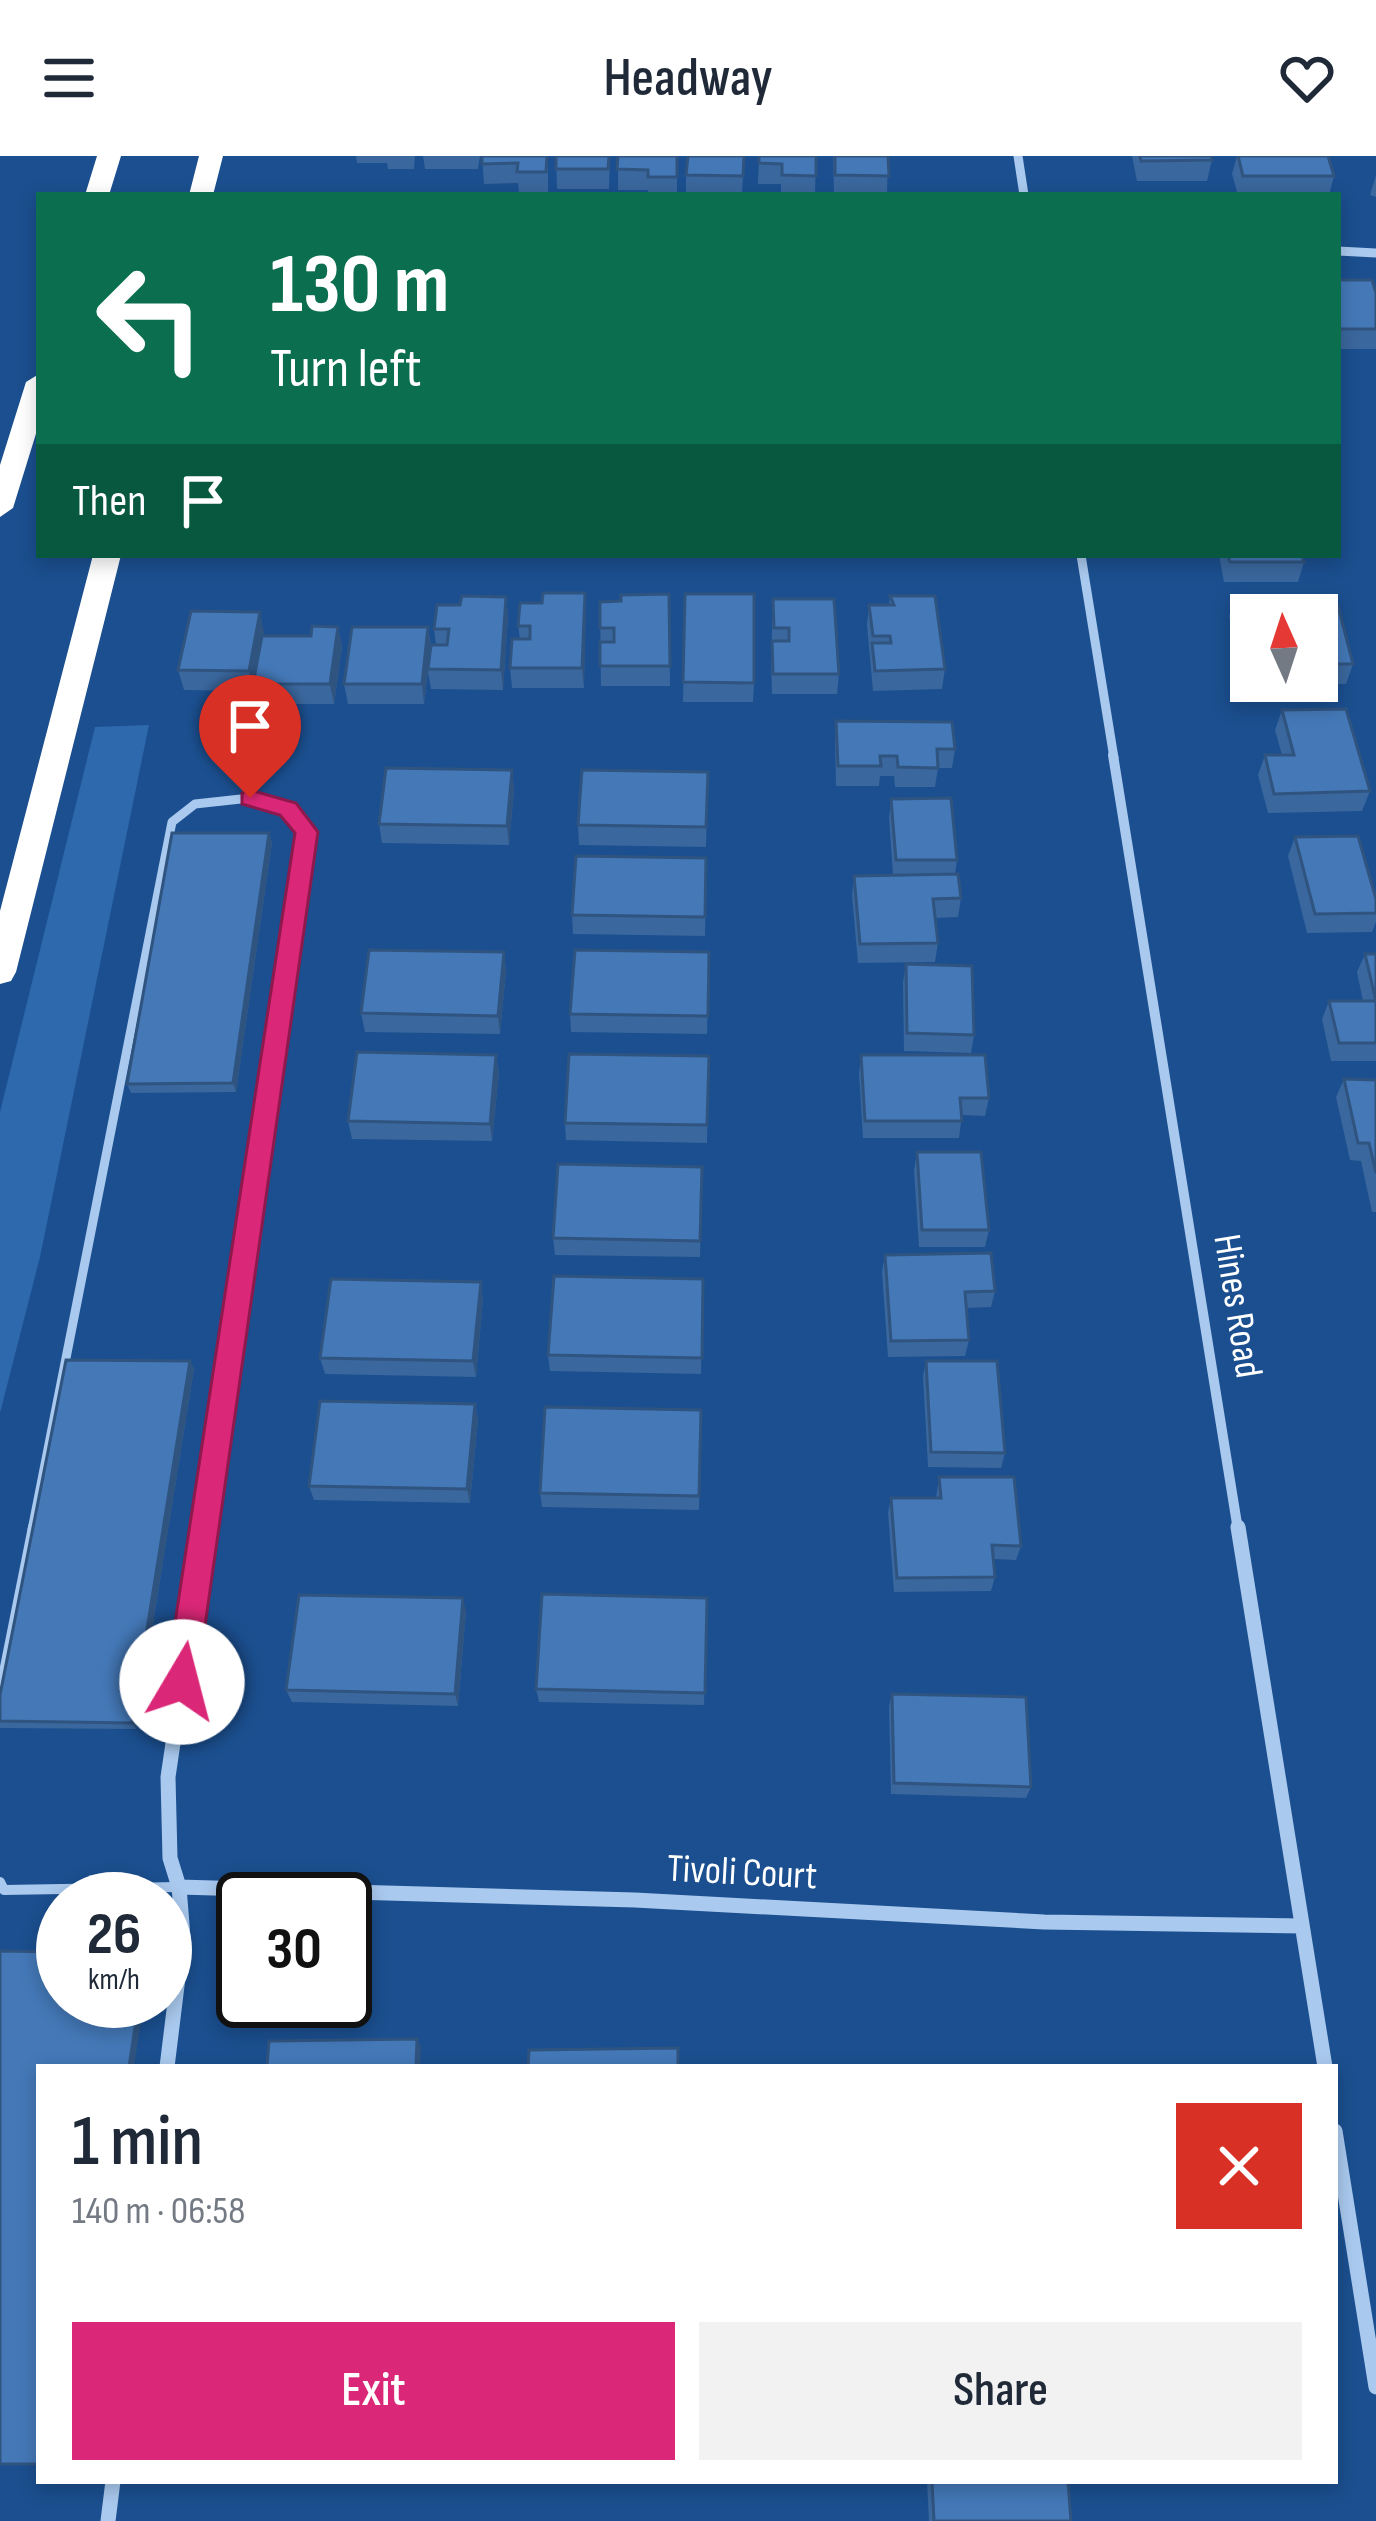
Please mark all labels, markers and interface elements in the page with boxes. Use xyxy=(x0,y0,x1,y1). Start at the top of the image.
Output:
icon: menu xyxy=(36,45,102,111)
icon: heart xyxy=(1274,45,1340,111)
text: Headway xyxy=(603,46,773,111)
text: 130 m xyxy=(270,235,449,336)
icon: left xyxy=(72,240,228,396)
text: Turn left xyxy=(270,337,422,402)
icon: arrive xyxy=(170,468,236,534)
text: Then xyxy=(72,474,146,529)
north arrow xyxy=(1230,594,1338,702)
map controls xyxy=(1230,594,1338,702)
pin xyxy=(199,675,301,798)
icon: arrive xyxy=(217,693,283,759)
street label: Hines Road xyxy=(1202,1231,1272,1381)
position arrow xyxy=(119,1619,245,1745)
street label: Tivoli Court xyxy=(666,1846,818,1900)
speed limit sign: 30 xyxy=(216,1872,372,2028)
text: 26 xyxy=(87,1899,141,1971)
text: km/h xyxy=(88,1962,140,1998)
text: 1 min xyxy=(72,2099,203,2186)
button: close xyxy=(1176,2103,1302,2229)
text: 140 m · 06:58 xyxy=(72,2188,245,2235)
button: Exit xyxy=(72,2322,675,2460)
button: Share xyxy=(699,2322,1302,2460)

